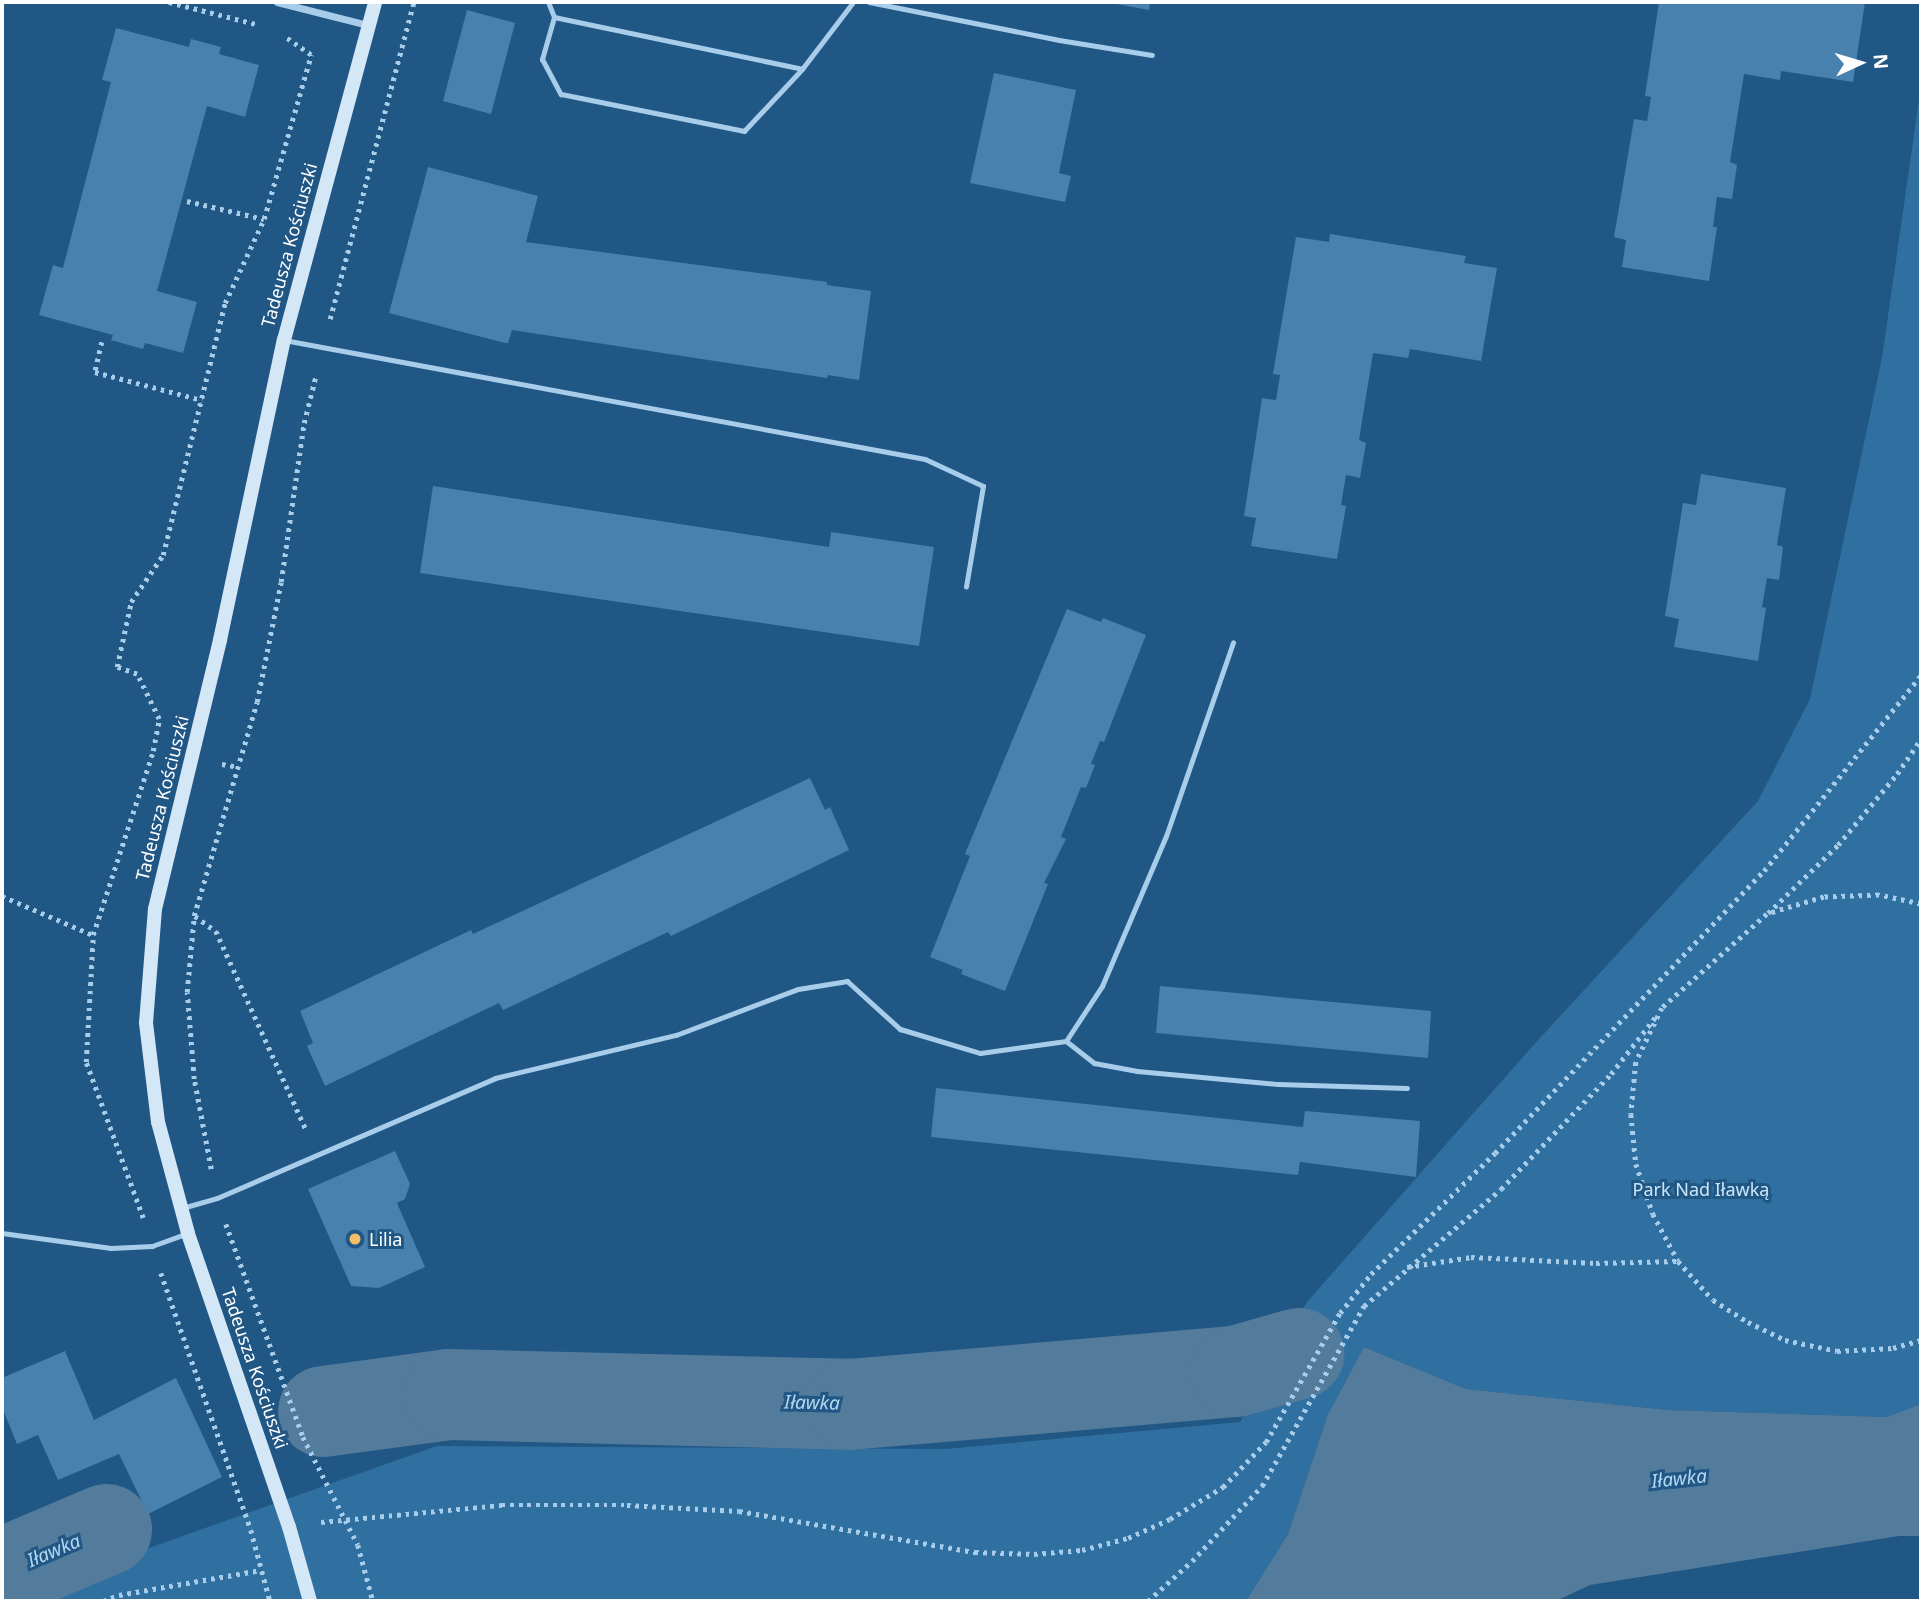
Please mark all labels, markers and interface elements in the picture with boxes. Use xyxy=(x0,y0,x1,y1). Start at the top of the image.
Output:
north arrow xyxy=(1825,28,1895,98)
text: N xyxy=(1867,53,1894,70)
street label: Tadeusza Kościuszki xyxy=(257,160,321,330)
street label: Tadeusza Kościuszki xyxy=(131,713,193,883)
park label: Park Nad Iławką xyxy=(1633,1178,1769,1200)
place label: Lilia xyxy=(369,1228,402,1250)
marker: Lilia xyxy=(347,1231,363,1247)
street label: Tadeusza Kościuszki xyxy=(217,1284,293,1452)
water label: Iławka xyxy=(784,1391,840,1415)
water label: Iławka xyxy=(1650,1465,1708,1493)
water label: Iławka xyxy=(24,1530,84,1572)

